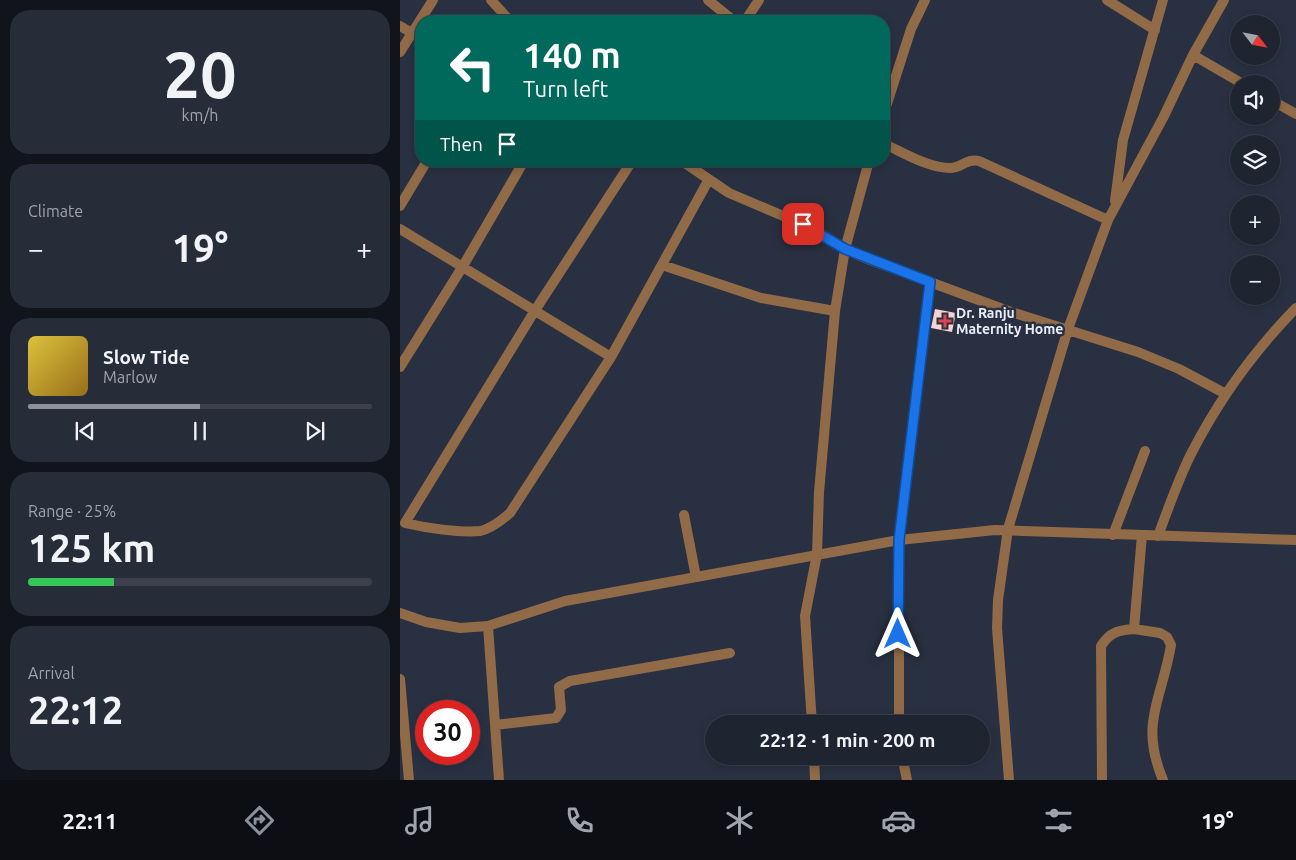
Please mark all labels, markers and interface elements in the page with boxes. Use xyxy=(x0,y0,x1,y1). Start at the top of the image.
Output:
north arrow xyxy=(1230,15,1280,65)
map controls xyxy=(1230,15,1280,305)
icon: left xyxy=(440,35,505,100)
text: 140 m xyxy=(523,35,621,75)
text: 20 xyxy=(163,37,237,110)
button: sound xyxy=(1230,75,1280,125)
text: Turn left xyxy=(523,76,608,101)
text: km/h xyxy=(182,106,218,124)
icon: arrive xyxy=(493,130,521,158)
text: Then xyxy=(440,133,483,155)
button: layers xyxy=(1230,135,1280,185)
button: + xyxy=(1230,195,1280,245)
text: Climate xyxy=(28,202,83,220)
pin xyxy=(782,203,824,245)
icon: arrive xyxy=(789,210,817,238)
text: 19° xyxy=(172,227,228,269)
text: − xyxy=(28,233,44,264)
text: + xyxy=(356,233,372,264)
button: − xyxy=(1230,255,1280,305)
place label: Dr. Ranju Maternity Home xyxy=(956,305,1063,337)
marker: Dr. Ranju Maternity Home xyxy=(938,314,952,328)
text: Slow Tide xyxy=(103,346,190,368)
text: Marlow xyxy=(103,368,157,386)
icon: previous xyxy=(71,417,99,445)
icon: pause xyxy=(186,417,214,445)
icon: next xyxy=(301,417,329,445)
text: Range · 25% xyxy=(28,502,116,520)
text: 125 km xyxy=(28,527,155,569)
position arrow xyxy=(871,607,923,659)
text: Arrival xyxy=(28,664,75,682)
text: 22:12 xyxy=(28,689,123,731)
speed limit sign: 30 xyxy=(415,700,480,765)
text: 22:12 · 1 min · 200 m xyxy=(760,729,935,751)
icon: directions xyxy=(242,803,277,838)
icon: music xyxy=(402,803,437,838)
icon: phone xyxy=(562,803,597,838)
icon: climate xyxy=(722,803,757,838)
icon: car xyxy=(881,803,916,838)
icon: filters xyxy=(1041,803,1076,838)
text: 22:11 xyxy=(62,808,117,833)
text: 19° xyxy=(1201,808,1234,833)

